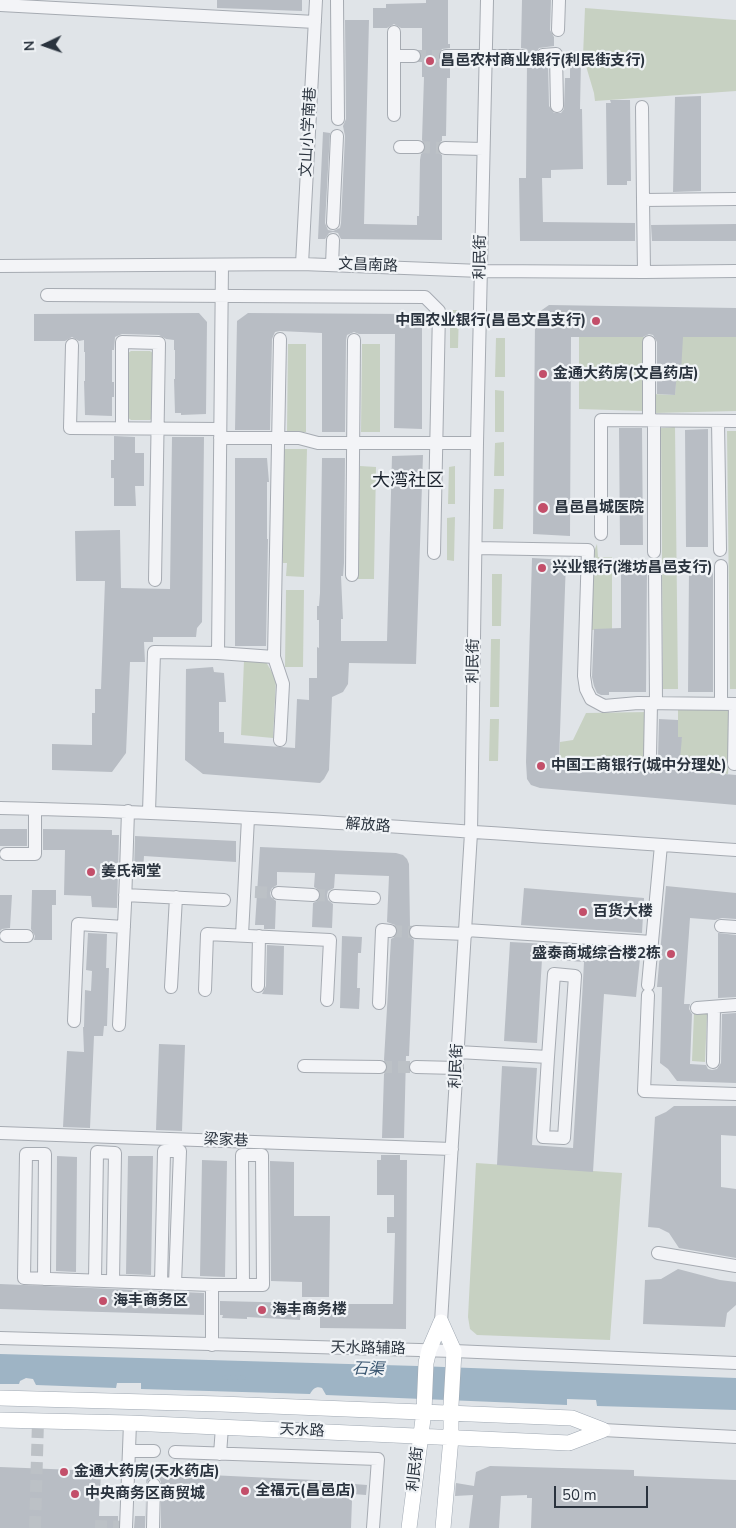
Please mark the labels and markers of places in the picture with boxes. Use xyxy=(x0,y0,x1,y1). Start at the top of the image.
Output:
place label: 昌邑农村商业银行(利民街支行) xyxy=(440,52,646,70)
marker: 昌邑农村商业银行(利民街支行) xyxy=(424,55,436,67)
place label: 中国农业银行(昌邑文昌支行) xyxy=(395,312,586,330)
marker: 中国农业银行(昌邑文昌支行) xyxy=(590,315,602,327)
place label: 金通大药房(文昌药店) xyxy=(553,365,699,383)
marker: 金通大药房(文昌药店) xyxy=(537,368,549,380)
place label: 昌邑昌城医院 xyxy=(554,499,644,517)
marker: 昌邑昌城医院 xyxy=(536,501,550,515)
place label: 兴业银行(潍坊昌邑支行) xyxy=(552,559,713,577)
marker: 兴业银行(潍坊昌邑支行) xyxy=(536,562,548,574)
place label: 中国工商银行(城中分理处) xyxy=(551,757,727,775)
marker: 中国工商银行(城中分理处) xyxy=(535,760,547,772)
place label: 姜氏祠堂 xyxy=(101,863,161,881)
marker: 姜氏祠堂 xyxy=(85,866,97,878)
place label: 百货大楼 xyxy=(593,903,653,921)
marker: 百货大楼 xyxy=(577,906,589,918)
place label: 盛泰商城综合楼2栋 xyxy=(532,945,661,963)
marker: 盛泰商城综合楼2栋 xyxy=(665,948,677,960)
place label: 海丰商务区 xyxy=(113,1292,188,1310)
marker: 海丰商务区 xyxy=(97,1295,109,1307)
place label: 海丰商务楼 xyxy=(272,1301,347,1319)
marker: 海丰商务楼 xyxy=(256,1304,268,1316)
place label: 金通大药房(天水药店) xyxy=(74,1463,220,1481)
marker: 金通大药房(天水药店) xyxy=(58,1466,70,1478)
place label: 全福元(昌邑店) xyxy=(255,1482,356,1500)
place label: 中央商务区商贸城 xyxy=(85,1485,205,1503)
marker: 全福元(昌邑店) xyxy=(239,1485,251,1497)
marker: 中央商务区商贸城 xyxy=(69,1488,81,1500)

